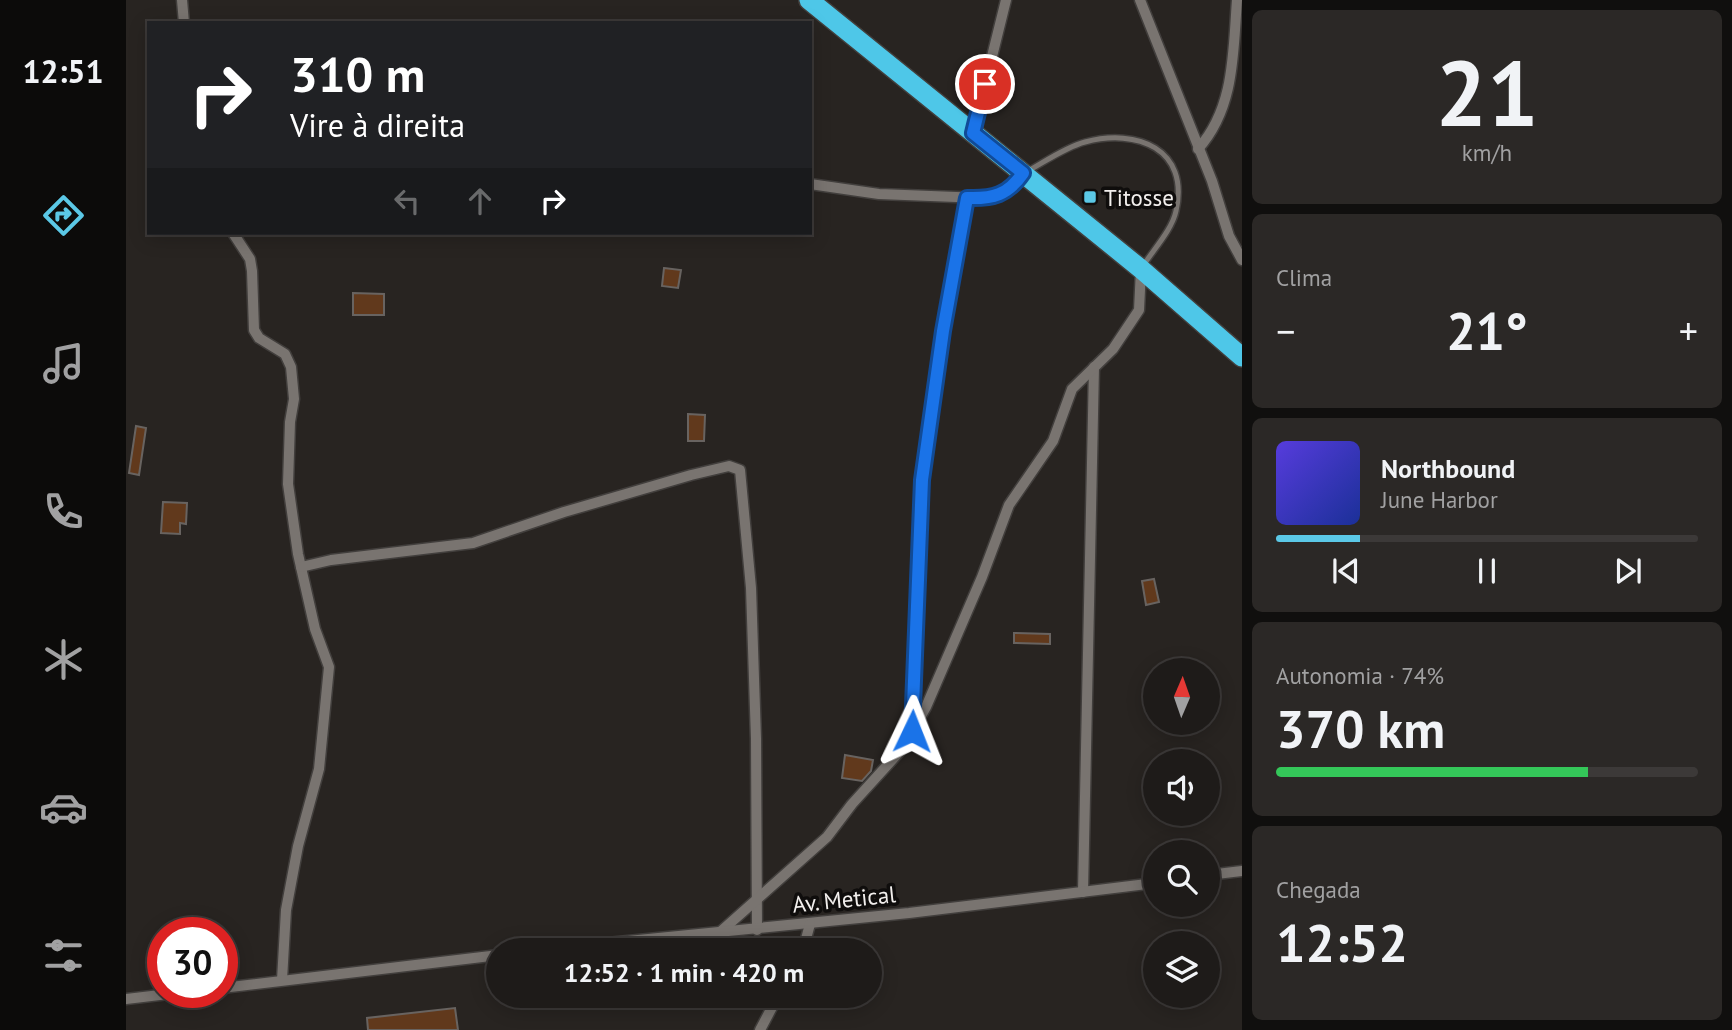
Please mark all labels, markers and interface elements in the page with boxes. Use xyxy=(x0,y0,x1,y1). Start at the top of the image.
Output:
text: 21 xyxy=(1435,33,1539,151)
text: 310 m xyxy=(290,42,425,106)
icon: right xyxy=(175,49,266,140)
text: 12:51 xyxy=(22,50,104,92)
pin xyxy=(955,54,1015,114)
icon: arrive xyxy=(966,65,1004,103)
text: Vire à direita xyxy=(290,104,465,146)
text: km/h xyxy=(1462,138,1512,167)
icon: left xyxy=(388,182,426,220)
icon: ahead xyxy=(461,182,499,220)
icon: right xyxy=(534,182,572,220)
place label: Titosse xyxy=(1104,183,1174,212)
marker: Titosse xyxy=(1082,189,1098,205)
icon: directions xyxy=(39,191,88,240)
text: Clima xyxy=(1276,263,1332,292)
text: 21° xyxy=(1446,297,1528,364)
text: − xyxy=(1276,306,1295,355)
text: + xyxy=(1679,306,1698,355)
icon: music xyxy=(39,339,88,388)
text: Northbound xyxy=(1381,452,1515,485)
text: June Harbor xyxy=(1381,485,1498,514)
icon: phone xyxy=(39,487,88,536)
icon: previous xyxy=(1327,552,1365,590)
icon: pause xyxy=(1468,552,1506,590)
icon: next xyxy=(1609,552,1647,590)
icon: climate xyxy=(39,635,88,684)
north arrow xyxy=(1143,658,1220,735)
map controls xyxy=(1143,658,1220,1008)
text: Autonomia · 74% xyxy=(1276,661,1444,690)
position arrow xyxy=(875,694,949,768)
text: 370 km xyxy=(1276,695,1445,762)
button: sound xyxy=(1143,749,1220,826)
icon: car xyxy=(39,783,88,832)
button: search xyxy=(1143,840,1220,917)
text: Chegada xyxy=(1276,875,1361,904)
street label: Av. Metical xyxy=(791,879,897,919)
text: 12:52 xyxy=(1276,909,1408,976)
speed limit sign: 30 xyxy=(147,917,238,1008)
icon: filters xyxy=(39,931,88,980)
button: layers xyxy=(1143,931,1220,1008)
text: 12:52 · 1 min · 420 m xyxy=(564,956,804,989)

